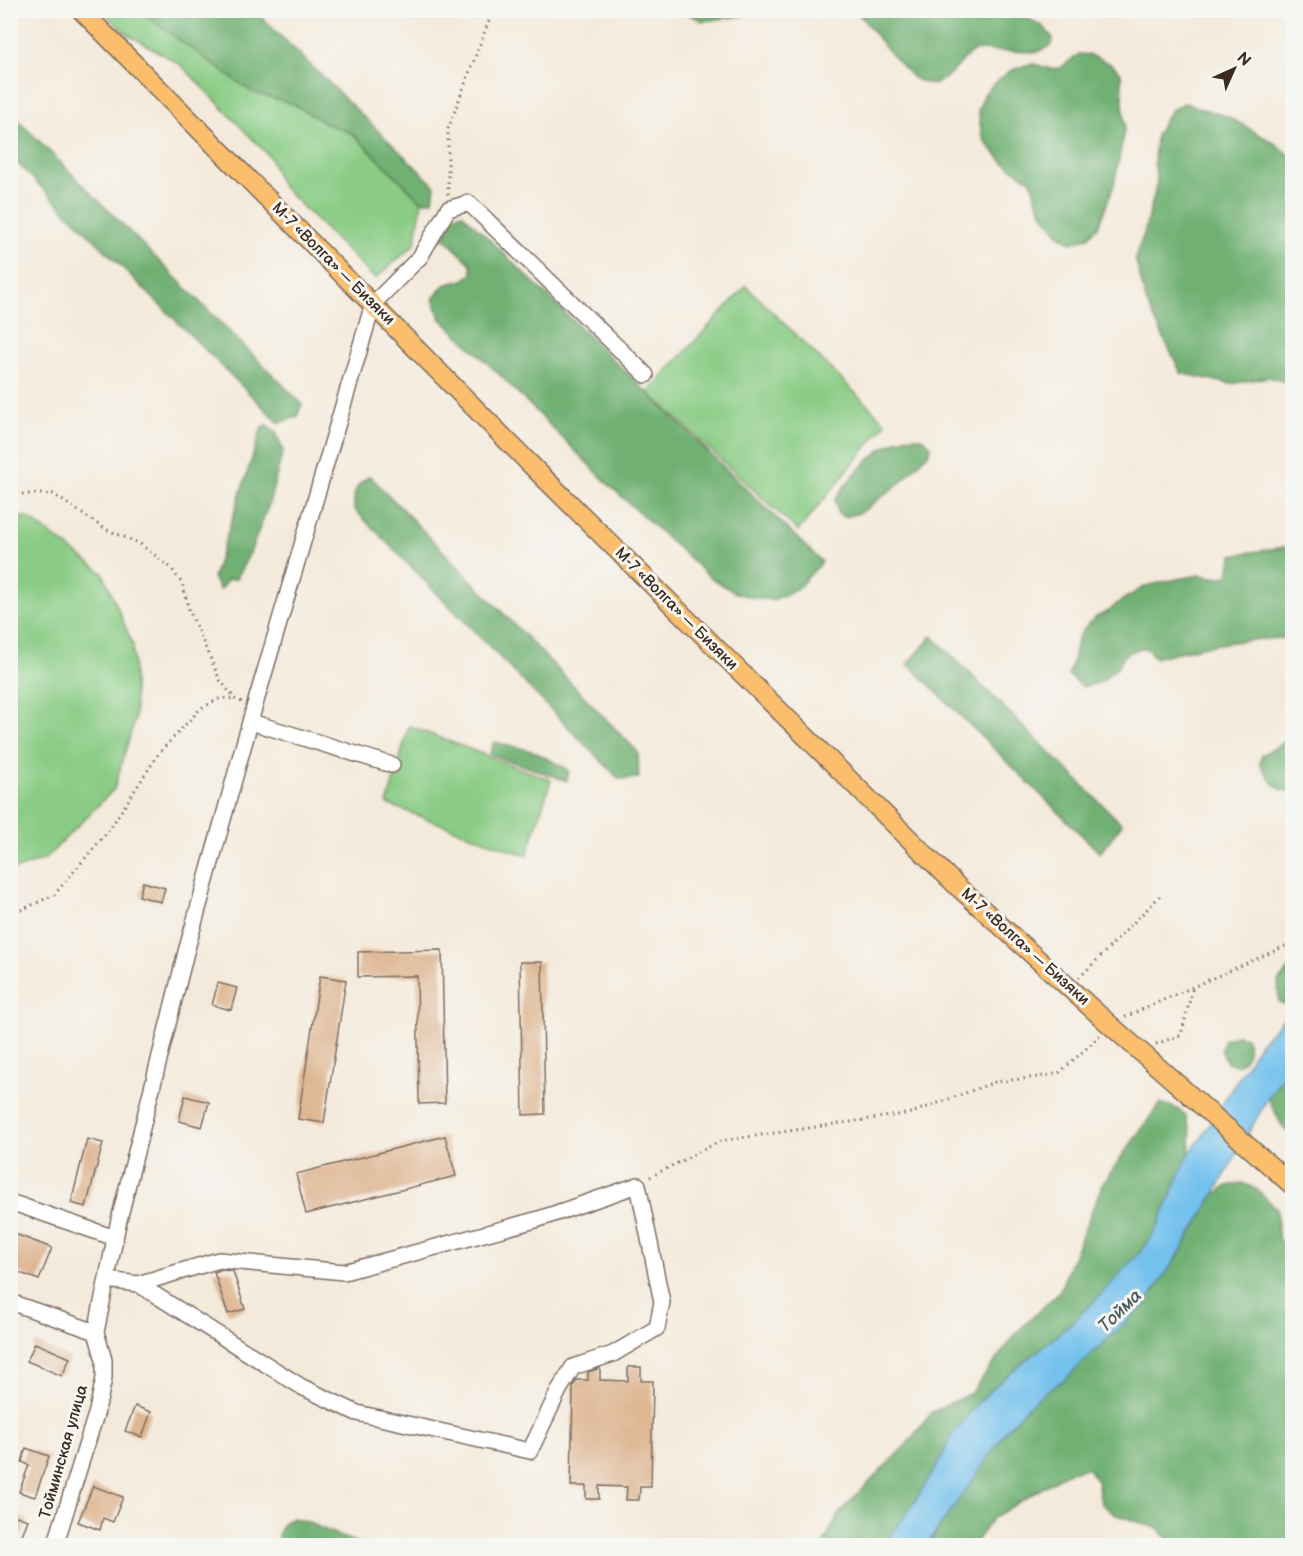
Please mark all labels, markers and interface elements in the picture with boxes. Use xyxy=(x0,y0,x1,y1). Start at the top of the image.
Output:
north arrow xyxy=(1204,39,1264,99)
text: N xyxy=(1233,48,1255,70)
street label: М-7 «Волга» — Бизяки xyxy=(268,199,398,329)
street label: М-7 «Волга» — Бизяки xyxy=(611,544,741,674)
street label: М-7 «Волга» — Бизяки xyxy=(957,884,1093,1010)
water label: Тойма xyxy=(1094,1285,1146,1337)
street label: Тойминская улица xyxy=(36,1382,92,1521)

